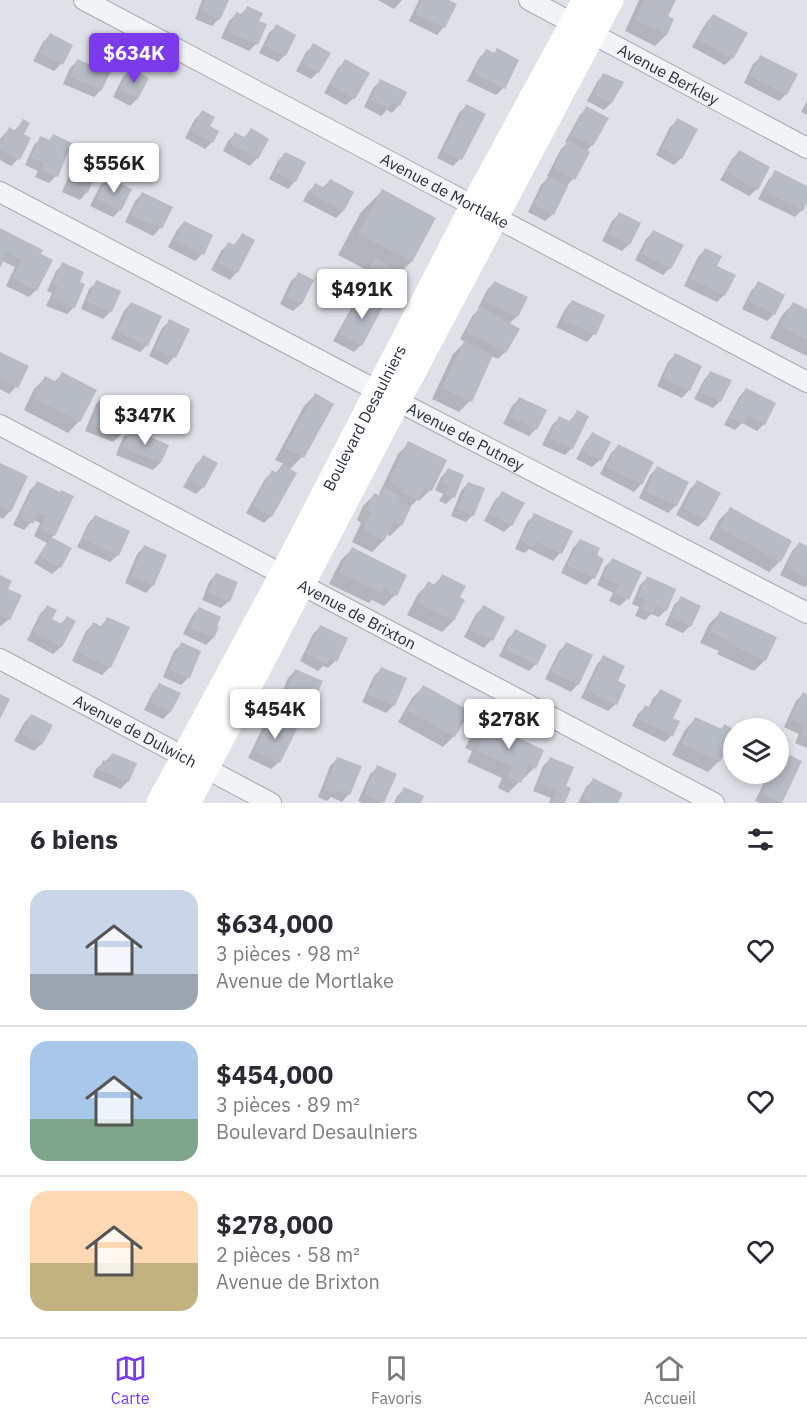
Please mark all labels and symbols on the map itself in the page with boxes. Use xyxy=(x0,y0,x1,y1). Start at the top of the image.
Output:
pin: $634K xyxy=(92,33,176,84)
street label: Avenue Berkley xyxy=(614,39,723,109)
pin: $556K xyxy=(72,143,156,194)
street label: Avenue de Mortlake xyxy=(377,148,513,233)
pin: $491K xyxy=(320,269,404,320)
street label: Boulevard Desaulniers xyxy=(318,341,410,494)
pin: $347K xyxy=(103,395,187,446)
street label: Avenue de Putney xyxy=(404,398,528,475)
street label: Avenue de Brixton xyxy=(294,574,420,654)
pin: $454K xyxy=(233,689,317,740)
street label: Avenue de Dulwich xyxy=(70,690,200,772)
pin: $278K xyxy=(467,699,551,750)

